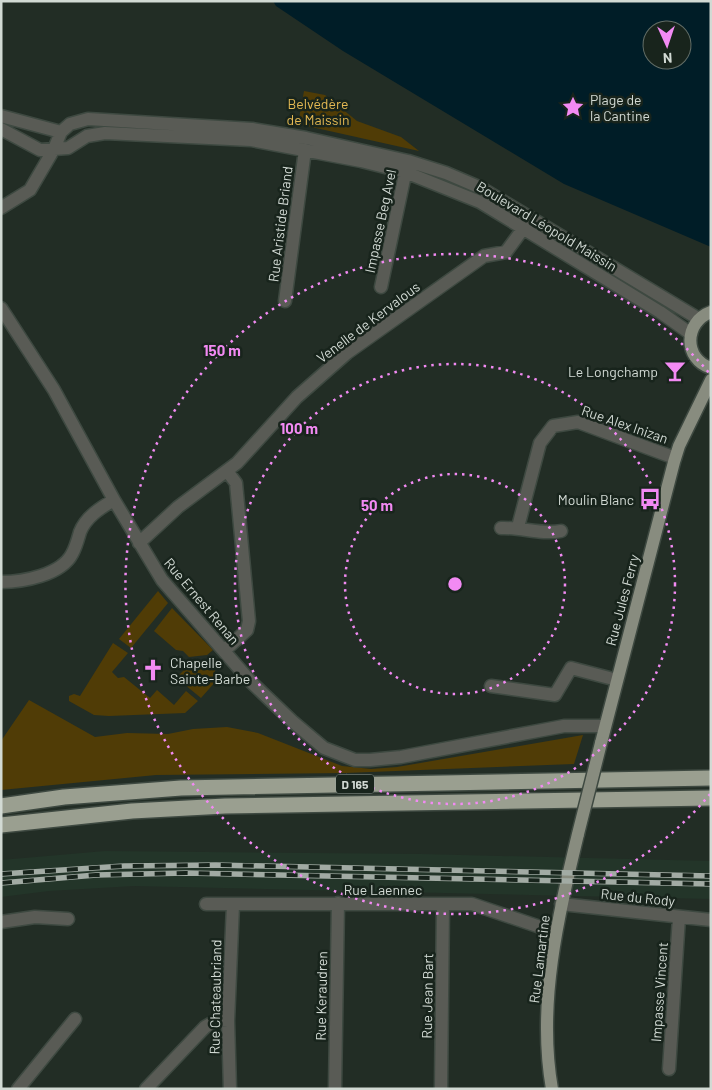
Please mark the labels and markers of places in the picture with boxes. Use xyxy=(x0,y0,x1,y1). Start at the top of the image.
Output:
place label: Plage de la Cantine xyxy=(590,91,650,124)
place icon: Plage de la Cantine xyxy=(560,94,586,120)
bar icon: Le Longchamp xyxy=(662,358,688,384)
place label: Le Longchamp xyxy=(568,363,658,380)
bus stop icon: Moulin Blanc xyxy=(637,486,663,512)
place label: Moulin Blanc xyxy=(558,491,634,508)
centre of rings xyxy=(446,575,464,593)
place label: Chapelle Sainte-Barbe xyxy=(170,654,250,687)
church icon: Chapelle Sainte-Barbe xyxy=(140,657,166,683)

